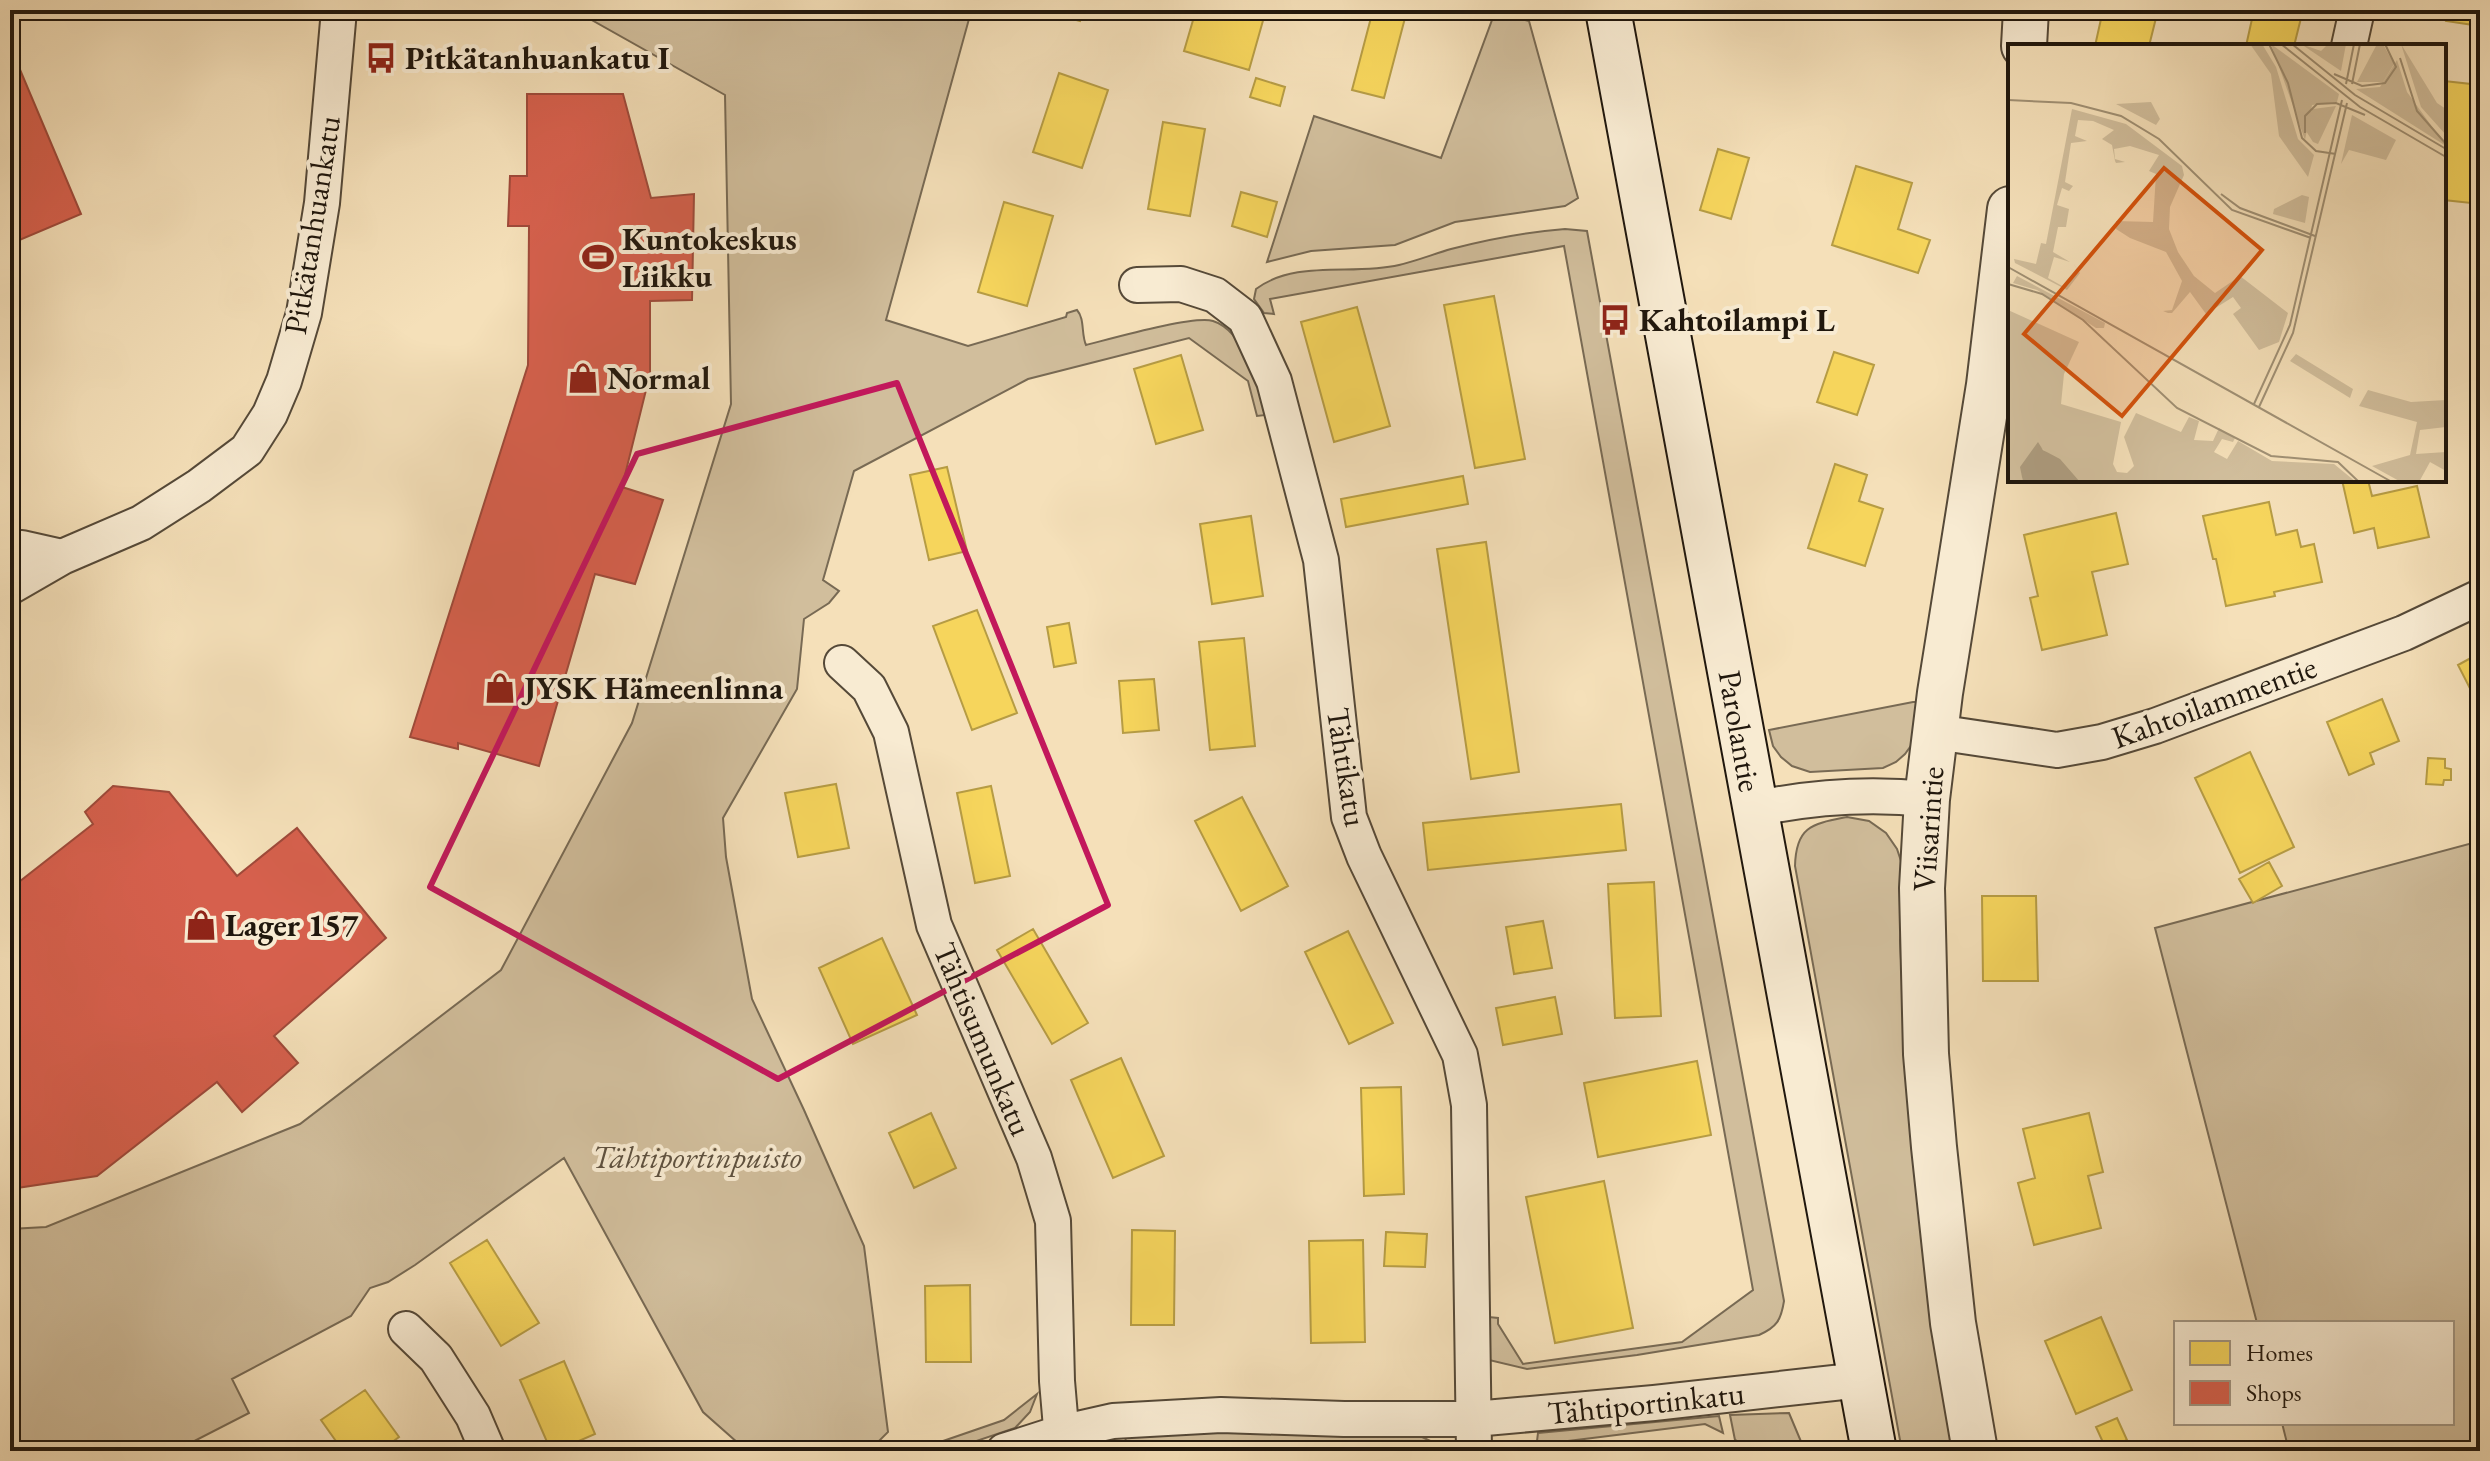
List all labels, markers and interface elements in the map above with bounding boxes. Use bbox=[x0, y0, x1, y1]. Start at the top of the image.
place label: Pitkätanhuankatu I bbox=[405, 37, 670, 79]
bus stop icon: Pitkätanhuankatu I bbox=[364, 41, 398, 75]
inset map bbox=[2008, 44, 2446, 482]
street label: Pitkätanhuankatu bbox=[274, 113, 350, 337]
place label: Kuntokeskus Liikku bbox=[622, 218, 797, 297]
sports icon: Kuntokeskus Liikku bbox=[581, 240, 615, 274]
place label: Kahtoilampi L bbox=[1639, 299, 1835, 341]
bus stop icon: Kahtoilampi L bbox=[1598, 303, 1632, 337]
place label: Normal bbox=[607, 357, 710, 399]
shop icon: Normal bbox=[566, 361, 600, 395]
street label: Kahtoilammentie bbox=[2106, 646, 2322, 758]
place label: JYSK Hämeenlinna bbox=[521, 667, 784, 709]
street label: Parolantie bbox=[1709, 667, 1771, 795]
shop icon: JYSK Hämeenlinna bbox=[483, 671, 517, 705]
street label: Tähtikatu bbox=[1317, 704, 1377, 830]
street label: Viisarintie bbox=[1903, 765, 1953, 893]
place label: Lager 157 bbox=[225, 904, 359, 946]
shop icon: Lager 157 bbox=[184, 908, 218, 942]
street label: Tähtisumunkatu bbox=[923, 936, 1043, 1142]
park label: Tähtiportinpuisto bbox=[592, 1136, 802, 1178]
legend bbox=[2174, 1321, 2454, 1425]
text: Homes bbox=[2246, 1337, 2313, 1368]
street label: Tähtiportinkatu bbox=[1545, 1372, 1747, 1434]
text: Shops bbox=[2246, 1377, 2302, 1408]

